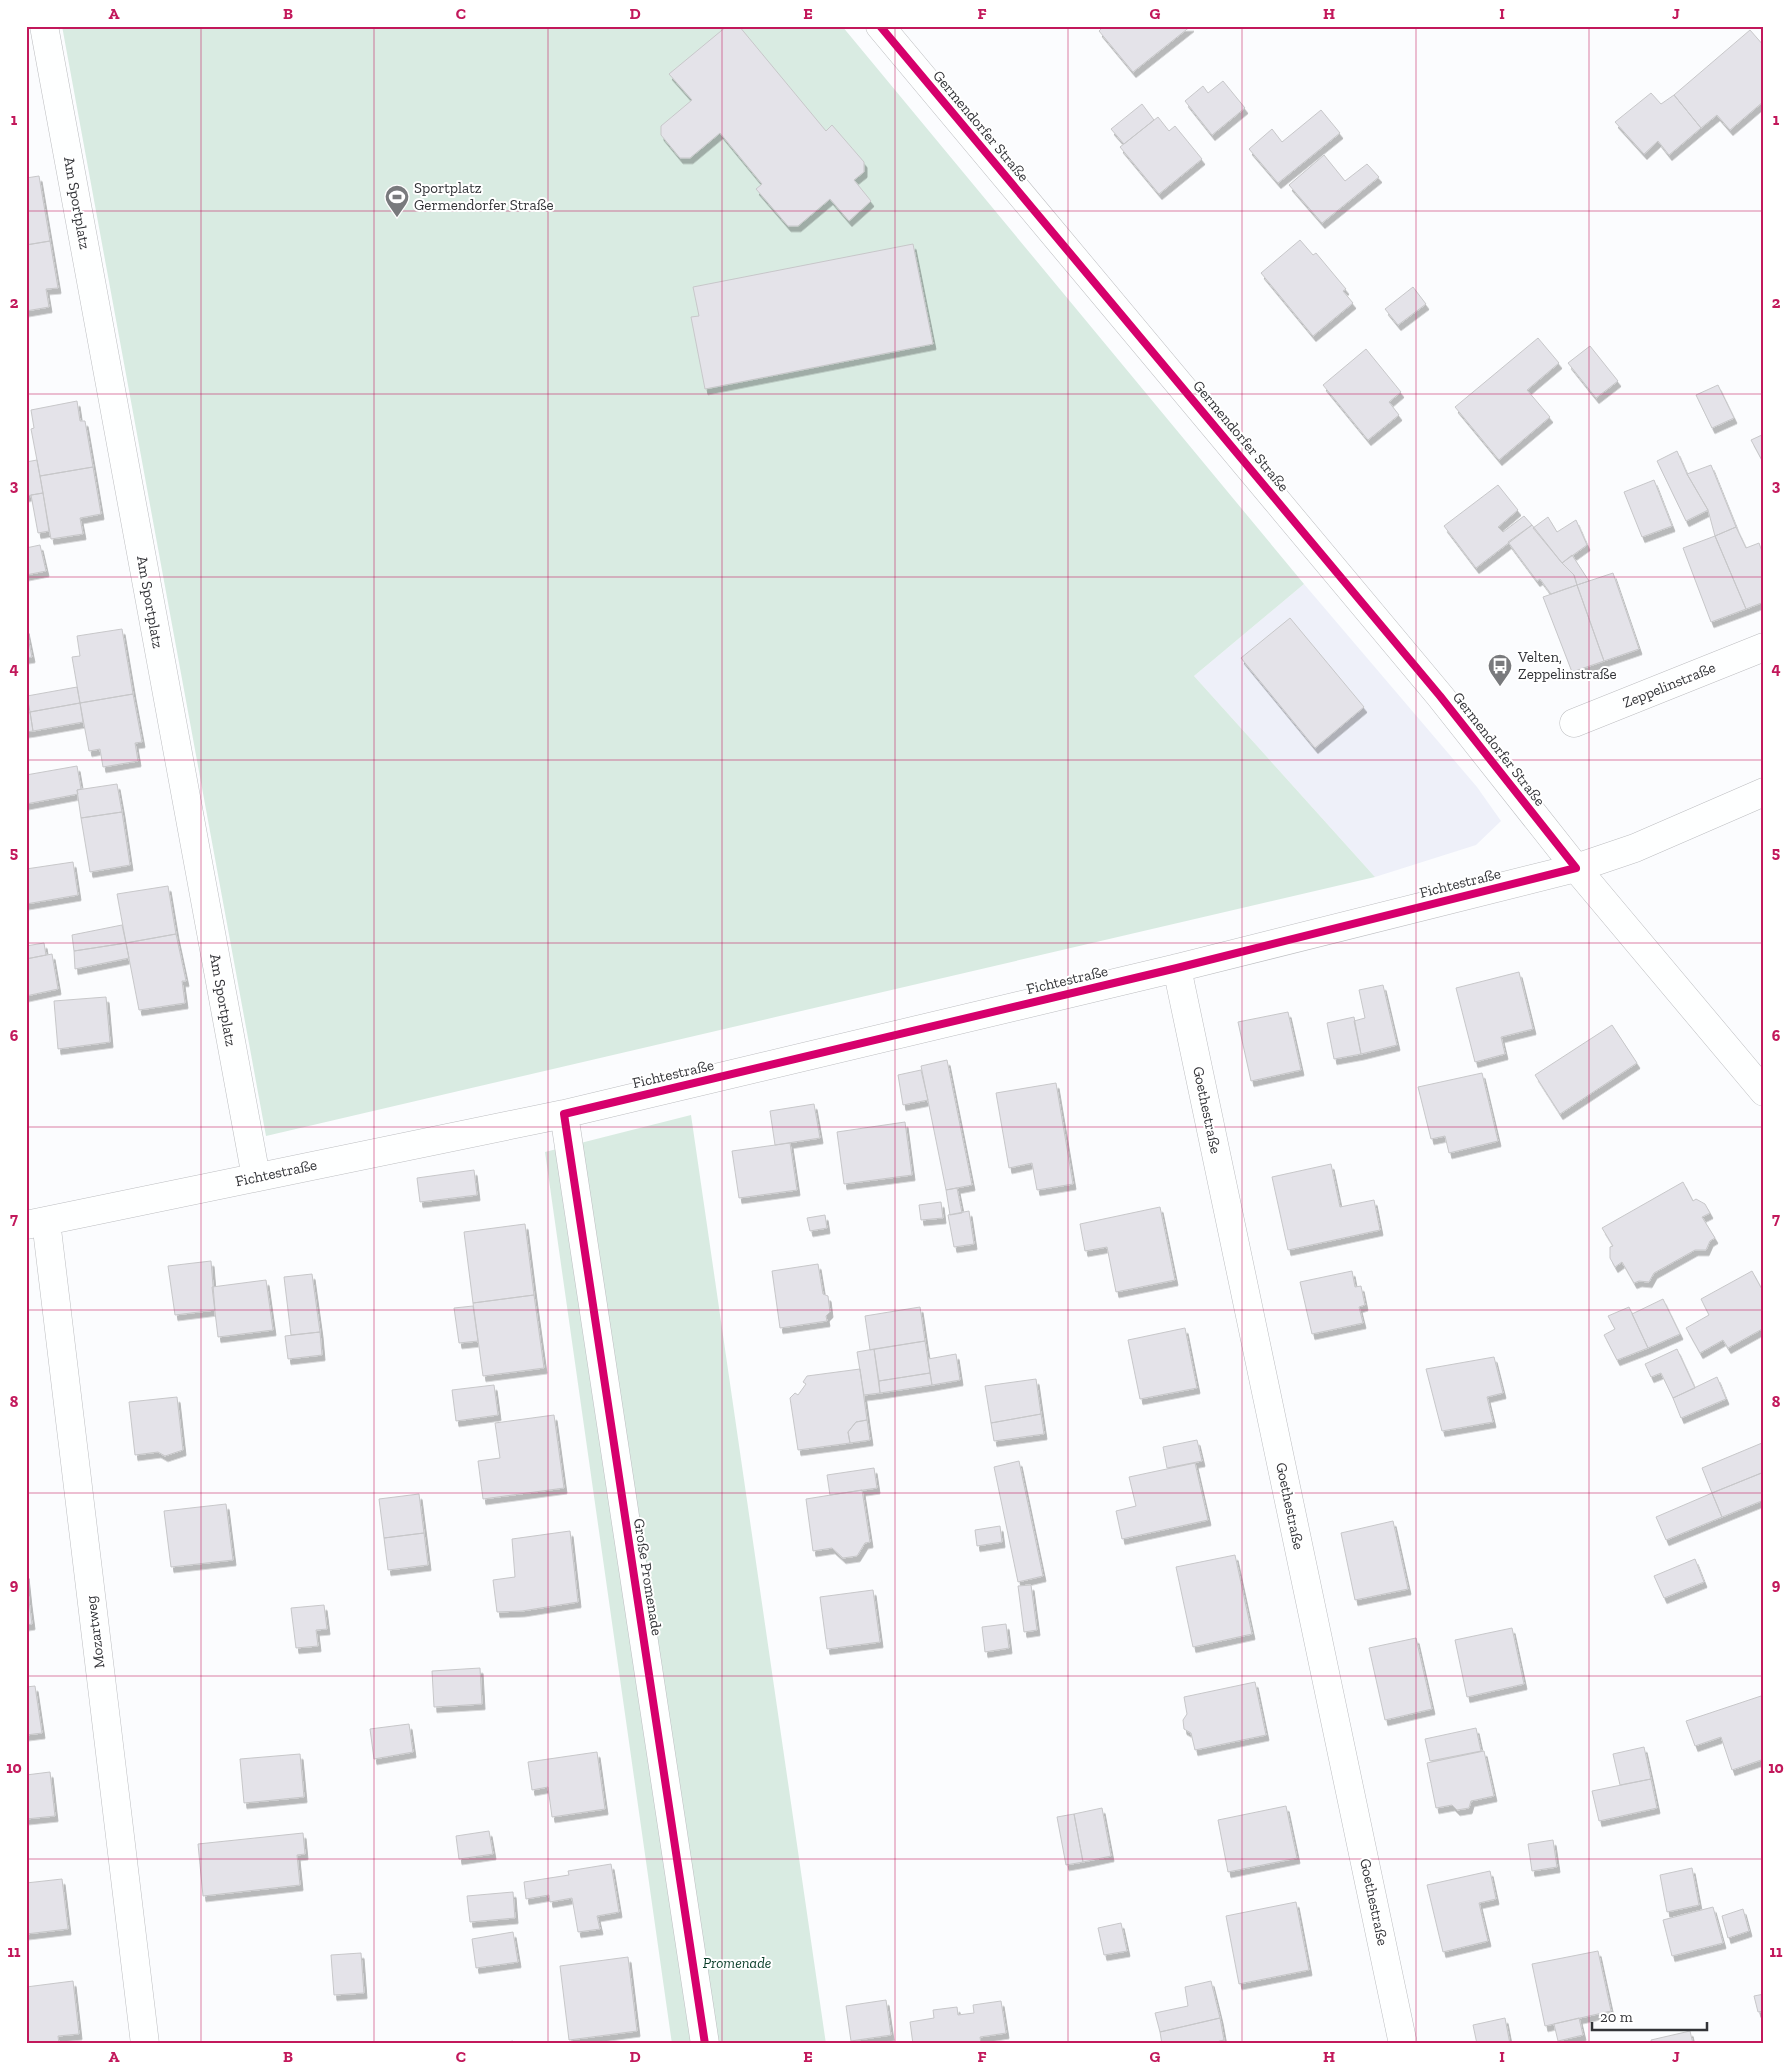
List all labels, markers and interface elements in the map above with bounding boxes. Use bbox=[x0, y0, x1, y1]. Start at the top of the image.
text: A bbox=[109, 4, 120, 23]
text: B bbox=[283, 4, 293, 23]
text: C bbox=[456, 4, 466, 23]
text: D bbox=[629, 4, 641, 23]
text: E bbox=[803, 4, 813, 23]
text: F bbox=[977, 4, 987, 23]
text: G bbox=[1150, 4, 1161, 23]
text: H bbox=[1323, 4, 1335, 23]
text: I bbox=[1499, 4, 1505, 23]
text: J bbox=[1672, 4, 1680, 23]
street label: Germendorfer Straße bbox=[929, 67, 1033, 185]
text: 1 bbox=[11, 110, 18, 129]
text: 1 bbox=[1773, 110, 1780, 129]
street label: Am Sportplatz bbox=[60, 155, 94, 251]
place label: Sportplatz Germendorfer Straße bbox=[414, 179, 554, 214]
sports icon: Sportplatz Germendorfer Straße bbox=[384, 184, 410, 218]
text: 2 bbox=[10, 293, 19, 312]
text: 2 bbox=[1772, 293, 1781, 312]
street label: Germendorfer Straße bbox=[1189, 377, 1293, 495]
text: 3 bbox=[10, 476, 19, 495]
text: 3 bbox=[1772, 476, 1781, 495]
street label: Am Sportplatz bbox=[133, 554, 167, 650]
place label: Velten, Zeppelinstraße bbox=[1517, 648, 1617, 683]
bus stop icon: Velten, Zeppelinstraße bbox=[1487, 653, 1513, 687]
street label: Zeppelinstraße bbox=[1620, 658, 1718, 712]
text: 4 bbox=[9, 659, 19, 678]
text: 4 bbox=[1771, 659, 1781, 678]
street label: Germendorfer Straße bbox=[1449, 688, 1549, 810]
text: 5 bbox=[10, 843, 18, 862]
text: 5 bbox=[1772, 843, 1780, 862]
street label: Fichtestraße bbox=[1418, 864, 1502, 902]
street label: Am Sportplatz bbox=[206, 952, 240, 1048]
street label: Fichtestraße bbox=[1025, 962, 1109, 998]
text: 6 bbox=[10, 1026, 19, 1045]
text: 6 bbox=[1772, 1026, 1781, 1045]
street label: Fichtestraße bbox=[631, 1056, 715, 1092]
street label: Goethestraße bbox=[1189, 1065, 1225, 1155]
street label: Fichtestraße bbox=[234, 1156, 318, 1190]
text: 7 bbox=[10, 1209, 18, 1228]
text: 7 bbox=[1772, 1209, 1780, 1228]
text: 8 bbox=[10, 1392, 19, 1411]
text: 8 bbox=[1772, 1392, 1781, 1411]
street label: Goethestraße bbox=[1272, 1461, 1308, 1551]
street label: Große Promenade bbox=[630, 1517, 666, 1637]
text: 9 bbox=[10, 1575, 19, 1594]
text: 9 bbox=[1772, 1575, 1781, 1594]
street label: Mozartweg bbox=[82, 1595, 108, 1669]
text: 10 bbox=[6, 1758, 22, 1777]
text: 10 bbox=[1768, 1758, 1784, 1777]
street label: Goethestraße bbox=[1356, 1857, 1392, 1947]
text: 11 bbox=[8, 1942, 21, 1961]
text: 11 bbox=[1770, 1942, 1783, 1961]
park label: Promenade bbox=[703, 1954, 771, 1972]
scale bar bbox=[1592, 2000, 1708, 2032]
text: 20 m bbox=[1600, 2008, 1633, 2026]
text: A bbox=[109, 2047, 120, 2066]
text: B bbox=[283, 2047, 293, 2066]
text: C bbox=[456, 2047, 466, 2066]
text: D bbox=[629, 2047, 641, 2066]
text: E bbox=[803, 2047, 813, 2066]
text: F bbox=[977, 2047, 987, 2066]
text: G bbox=[1150, 2047, 1161, 2066]
text: H bbox=[1323, 2047, 1335, 2066]
text: I bbox=[1499, 2047, 1505, 2066]
text: J bbox=[1672, 2047, 1680, 2066]

